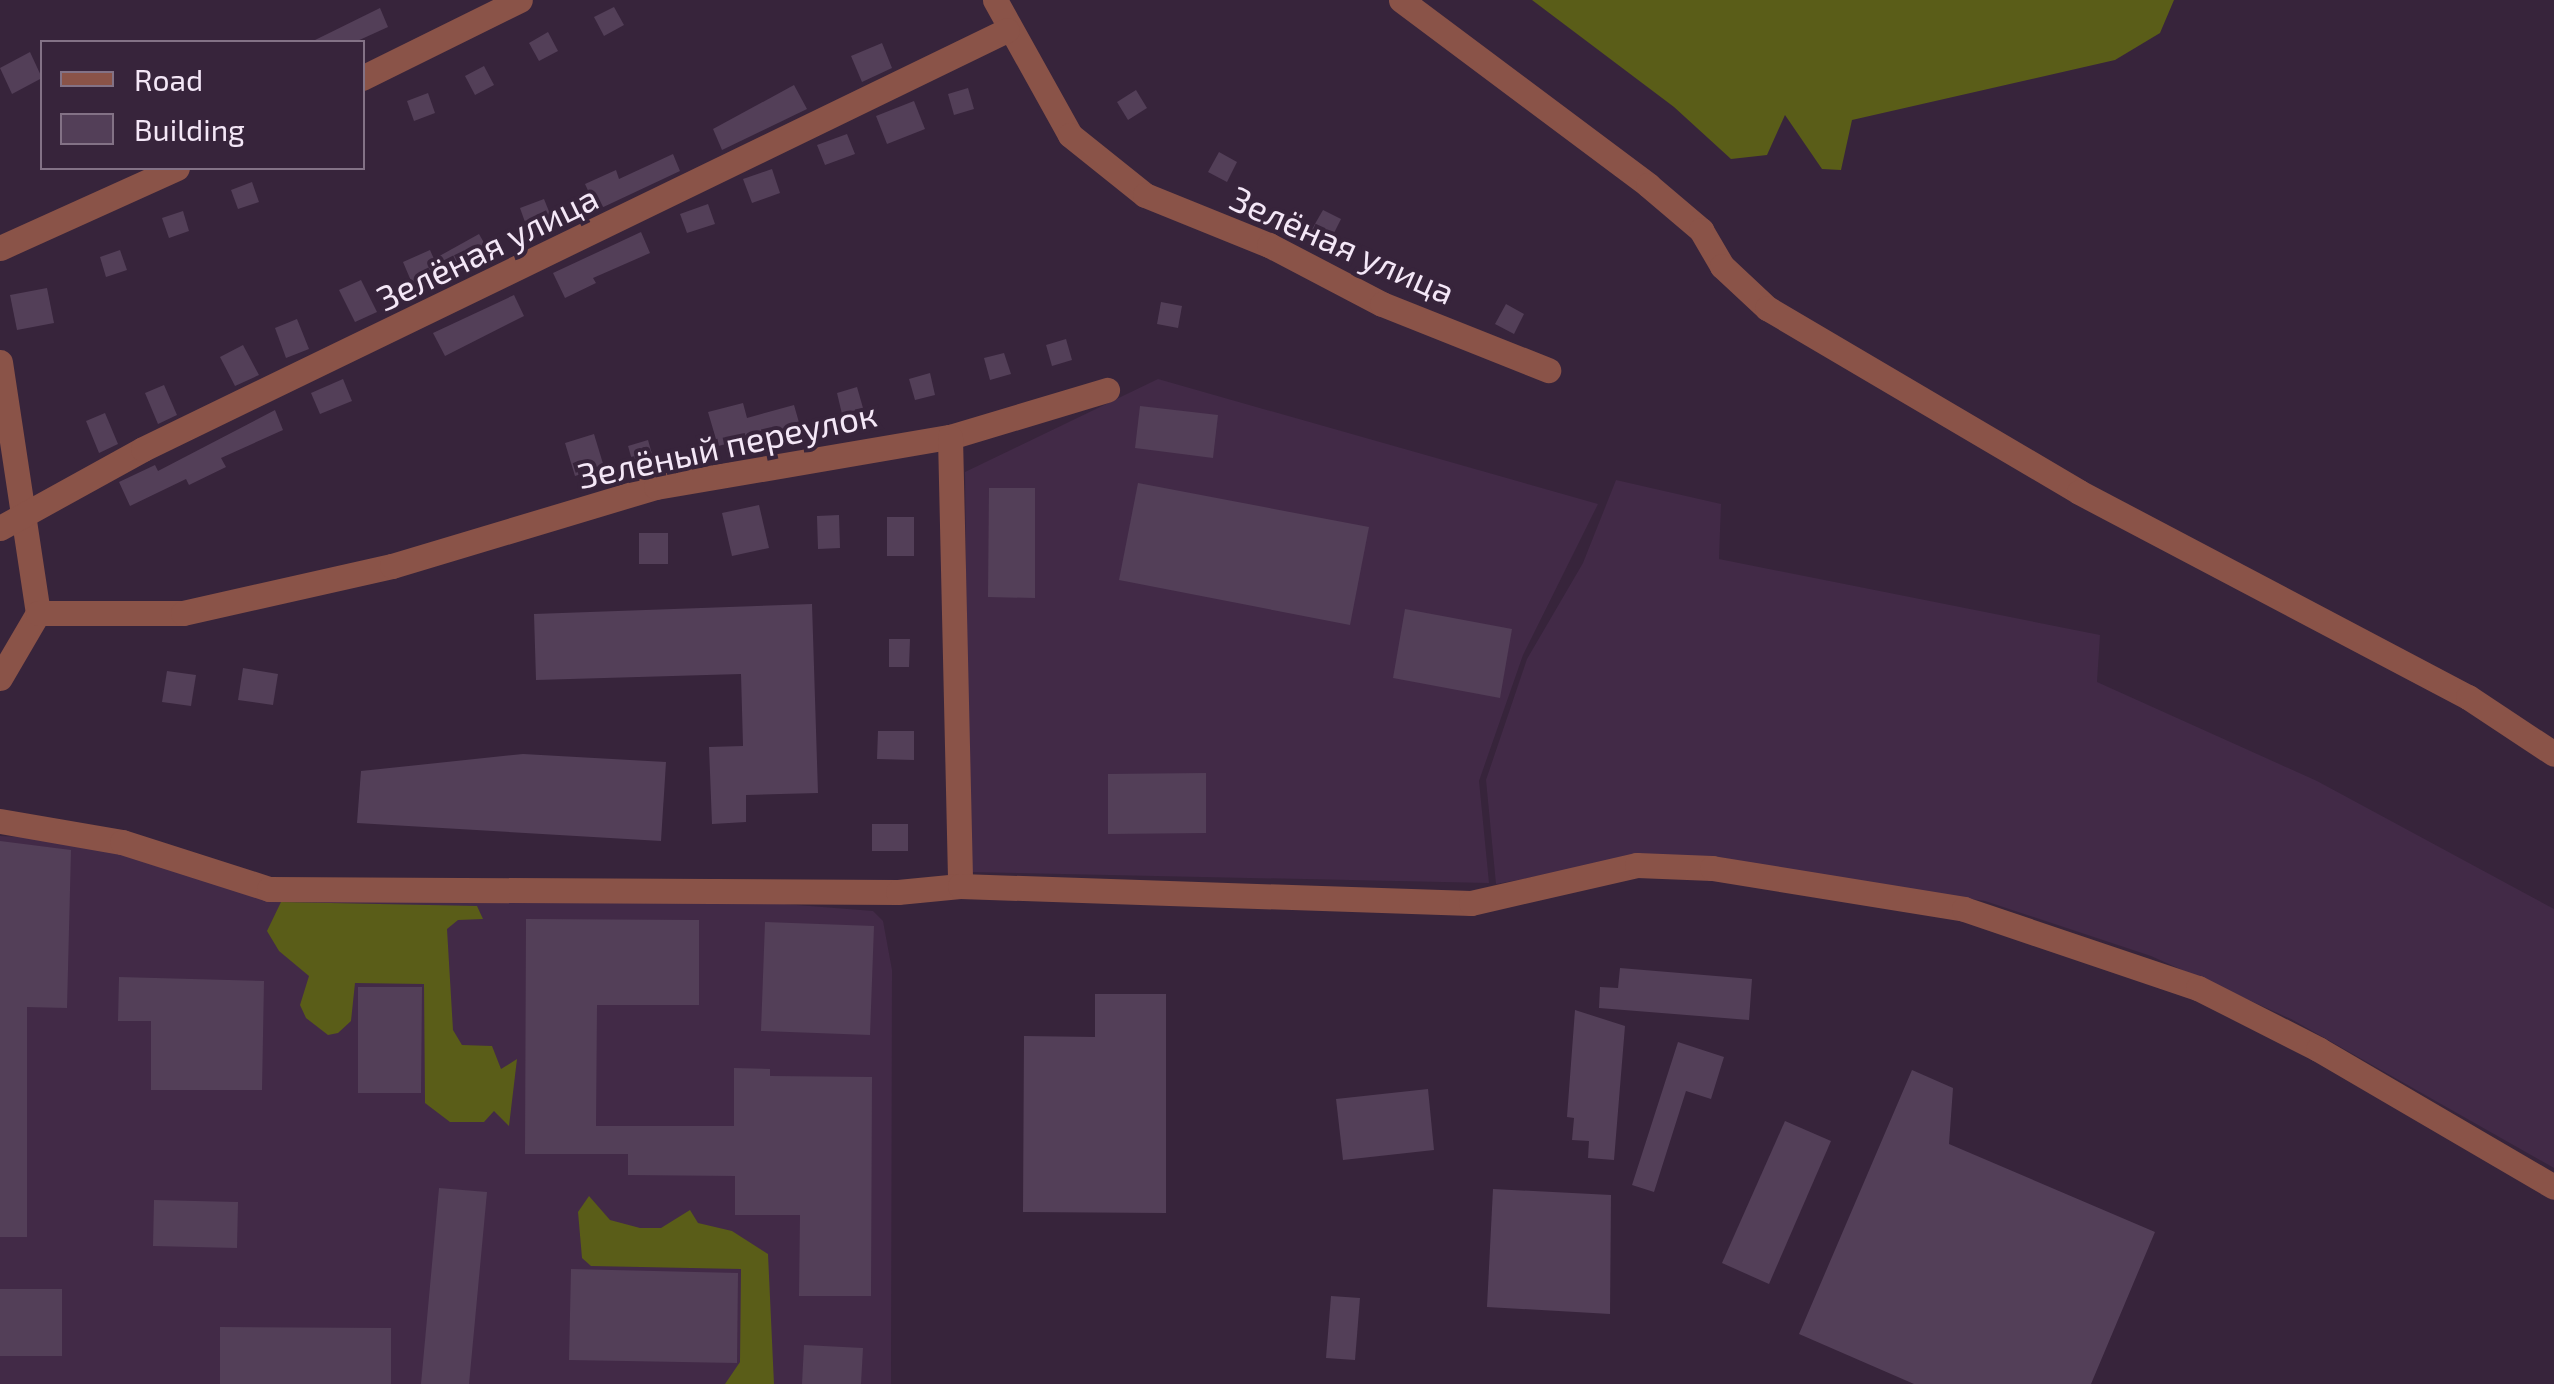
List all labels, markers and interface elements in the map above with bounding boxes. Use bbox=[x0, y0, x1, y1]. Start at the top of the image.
legend bbox=[40, 40, 365, 170]
text: Road bbox=[134, 61, 203, 97]
text: Building bbox=[134, 111, 245, 147]
street label: Зелёная улица bbox=[370, 175, 604, 319]
street label: Зелёная улица bbox=[1224, 176, 1462, 312]
street label: Зелёный переулок bbox=[574, 392, 880, 496]

